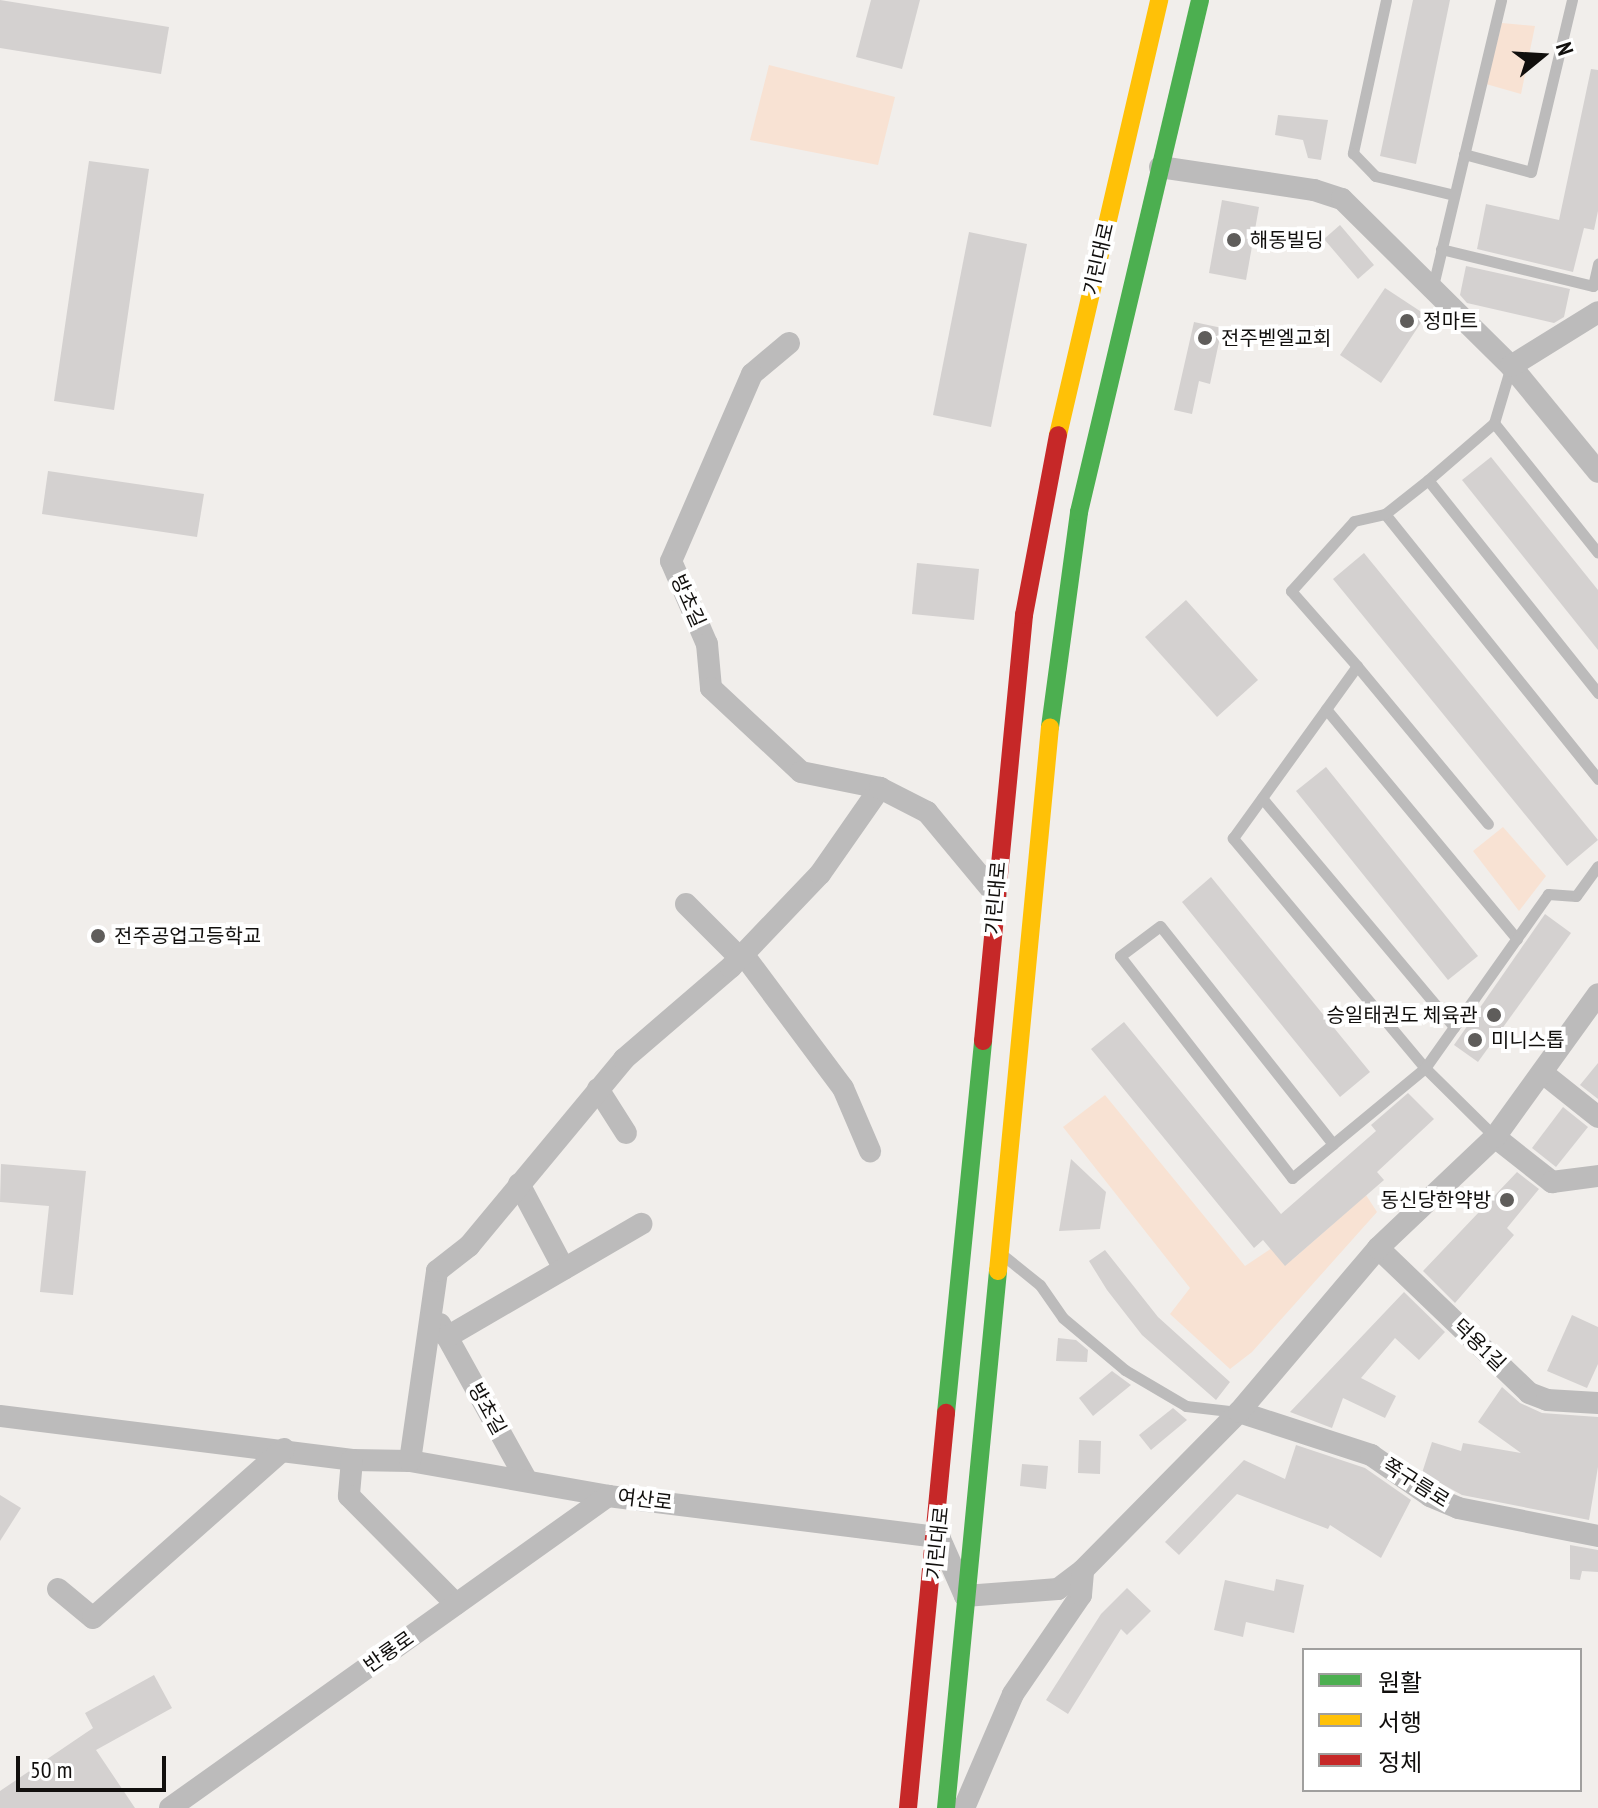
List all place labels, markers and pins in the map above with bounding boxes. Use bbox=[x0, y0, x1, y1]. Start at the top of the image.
place label: 해동빌딩 bbox=[1250, 228, 1324, 252]
marker: 해동빌딩 bbox=[1225, 231, 1243, 249]
place label: 정마트 bbox=[1423, 309, 1478, 333]
marker: 정마트 bbox=[1398, 312, 1416, 330]
place label: 전주벧엘교회 bbox=[1221, 326, 1331, 350]
marker: 전주벧엘교회 bbox=[1196, 329, 1214, 347]
place label: 전주공업고등학교 bbox=[114, 924, 261, 948]
marker: 전주공업고등학교 bbox=[89, 927, 107, 945]
place label: 승일태권도 체육관 bbox=[1327, 1003, 1478, 1027]
marker: 승일태권도 체육관 bbox=[1485, 1006, 1503, 1024]
place label: 미니스톱 bbox=[1491, 1028, 1565, 1052]
marker: 미니스톱 bbox=[1466, 1031, 1484, 1049]
place label: 동신당한약방 bbox=[1381, 1188, 1491, 1212]
marker: 동신당한약방 bbox=[1498, 1191, 1516, 1209]

